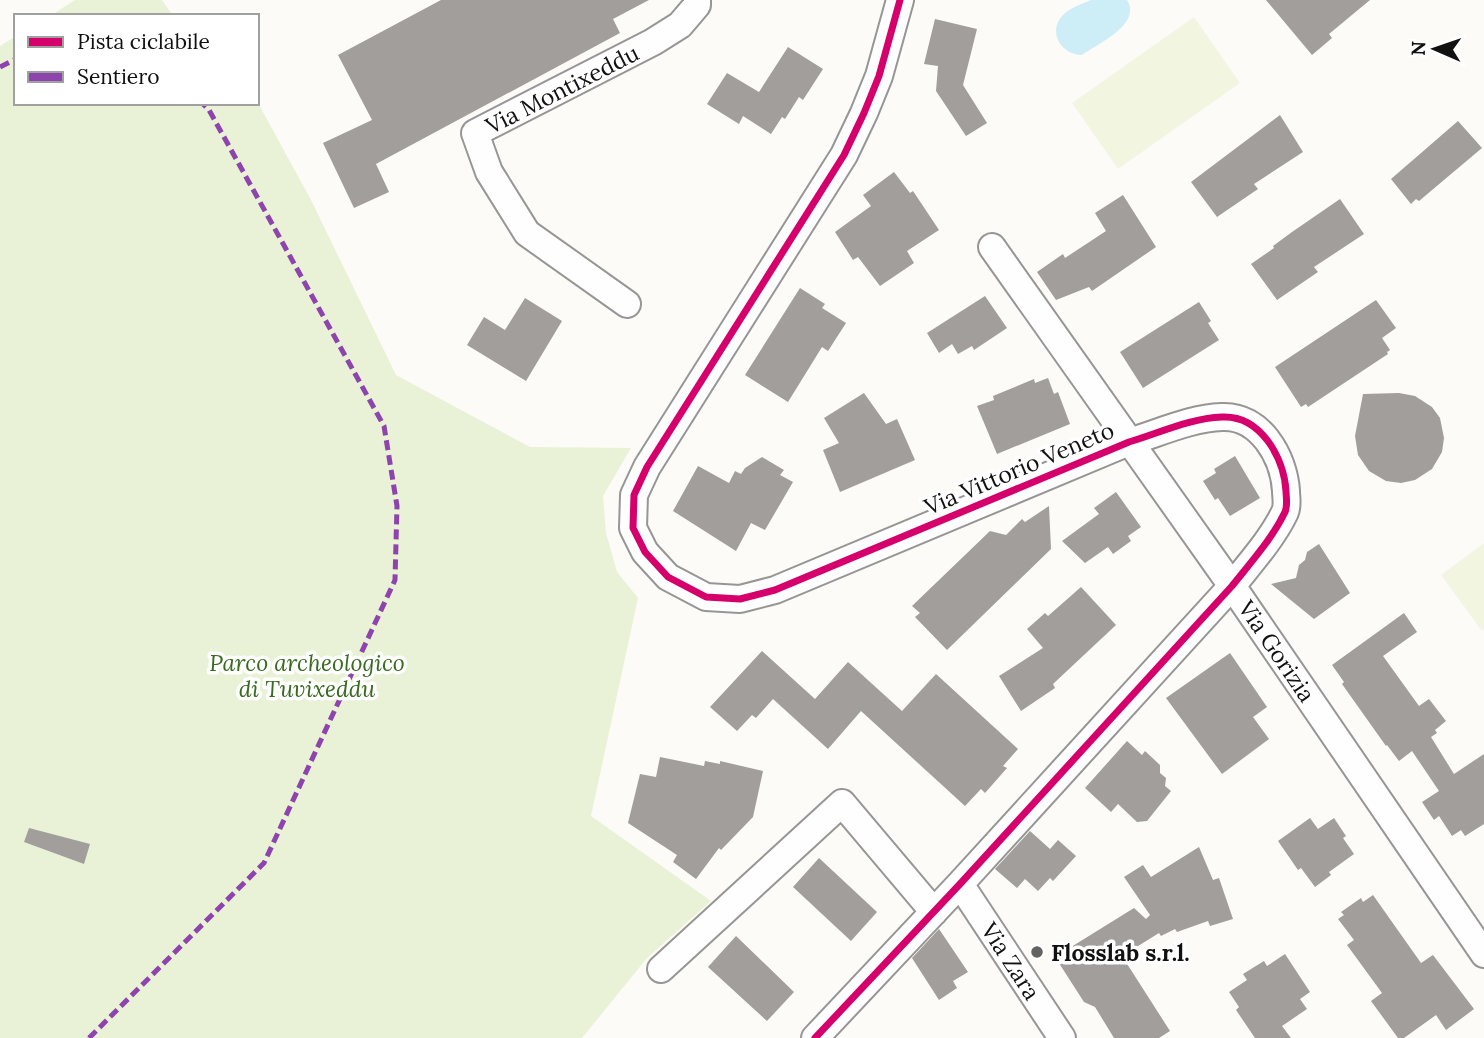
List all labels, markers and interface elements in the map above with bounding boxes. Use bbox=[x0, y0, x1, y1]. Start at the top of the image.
legend bbox=[14, 14, 259, 105]
north arrow bbox=[1400, 14, 1470, 84]
text: Pista ciclabile bbox=[77, 28, 210, 55]
street label: Via Montixeddu bbox=[480, 38, 644, 141]
text: N bbox=[1406, 40, 1430, 56]
text: Sentiero bbox=[77, 63, 160, 90]
street label: Via Vittorio Veneto bbox=[919, 415, 1118, 521]
street label: Via Gorizia bbox=[1232, 594, 1322, 708]
park label: Parco archeologico di Tuvixeddu bbox=[209, 648, 405, 703]
street label: Via Zara bbox=[975, 916, 1047, 1005]
place label: Flosslab s.r.l. bbox=[1051, 938, 1190, 967]
marker: Flosslab s.r.l. bbox=[1029, 944, 1045, 960]

